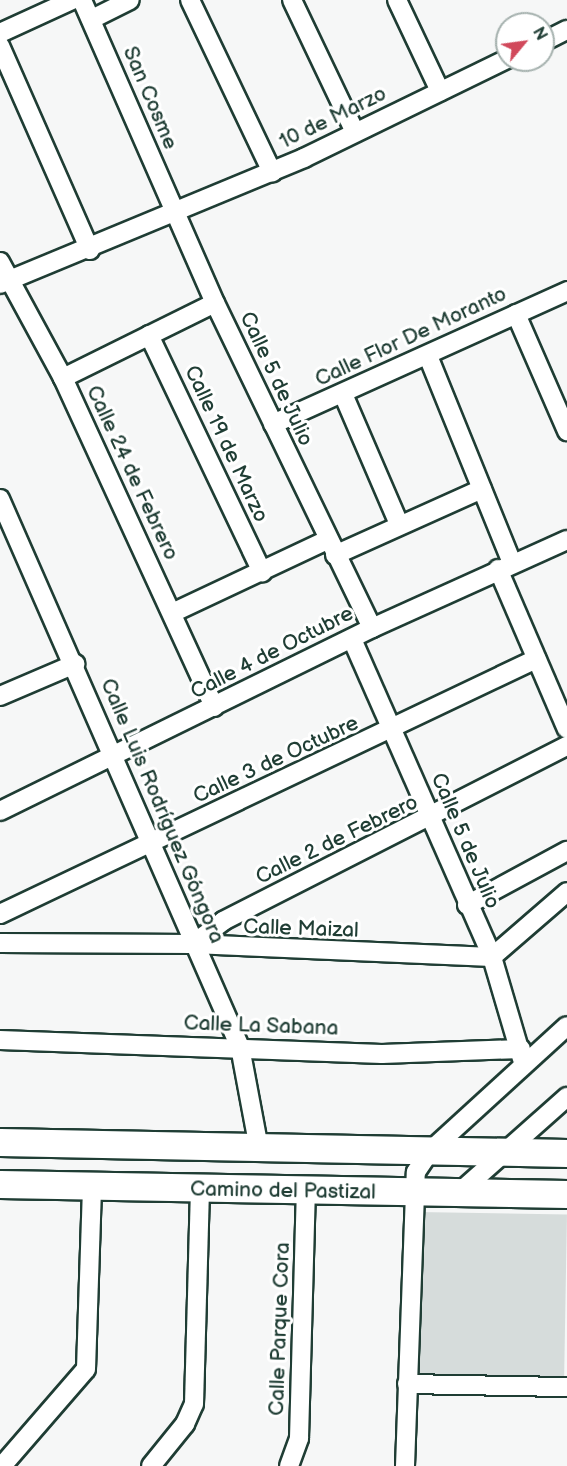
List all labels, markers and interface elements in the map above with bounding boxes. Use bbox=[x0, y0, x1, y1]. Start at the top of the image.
north arrow bbox=[495, 12, 555, 72]
text: N bbox=[528, 24, 551, 44]
street label: San Cosme bbox=[117, 43, 183, 153]
street label: 10 de Marzo bbox=[275, 81, 391, 155]
street label: Calle Flor De Moranto bbox=[311, 282, 511, 392]
street label: Calle 5 de Julio bbox=[234, 307, 318, 451]
street label: Calle 19 de Marzo bbox=[179, 362, 273, 526]
street label: Calle 24 de Febrero bbox=[80, 382, 184, 564]
street label: Calle 4 de Octubre bbox=[186, 601, 358, 705]
street label: Calle Luis Rodríguez Góngora bbox=[95, 675, 229, 947]
street label: Calle 3 de Octubre bbox=[189, 711, 363, 809]
street label: Calle 5 de Julio bbox=[425, 769, 505, 913]
street label: Calle 2 de Febrero bbox=[252, 790, 422, 890]
street label: Calle Maizal bbox=[243, 914, 359, 944]
street label: Calle La Sabana bbox=[183, 1011, 339, 1041]
street label: Camino del Pastizal bbox=[190, 1177, 376, 1205]
street label: Calle Parque Cora bbox=[264, 1242, 296, 1416]

